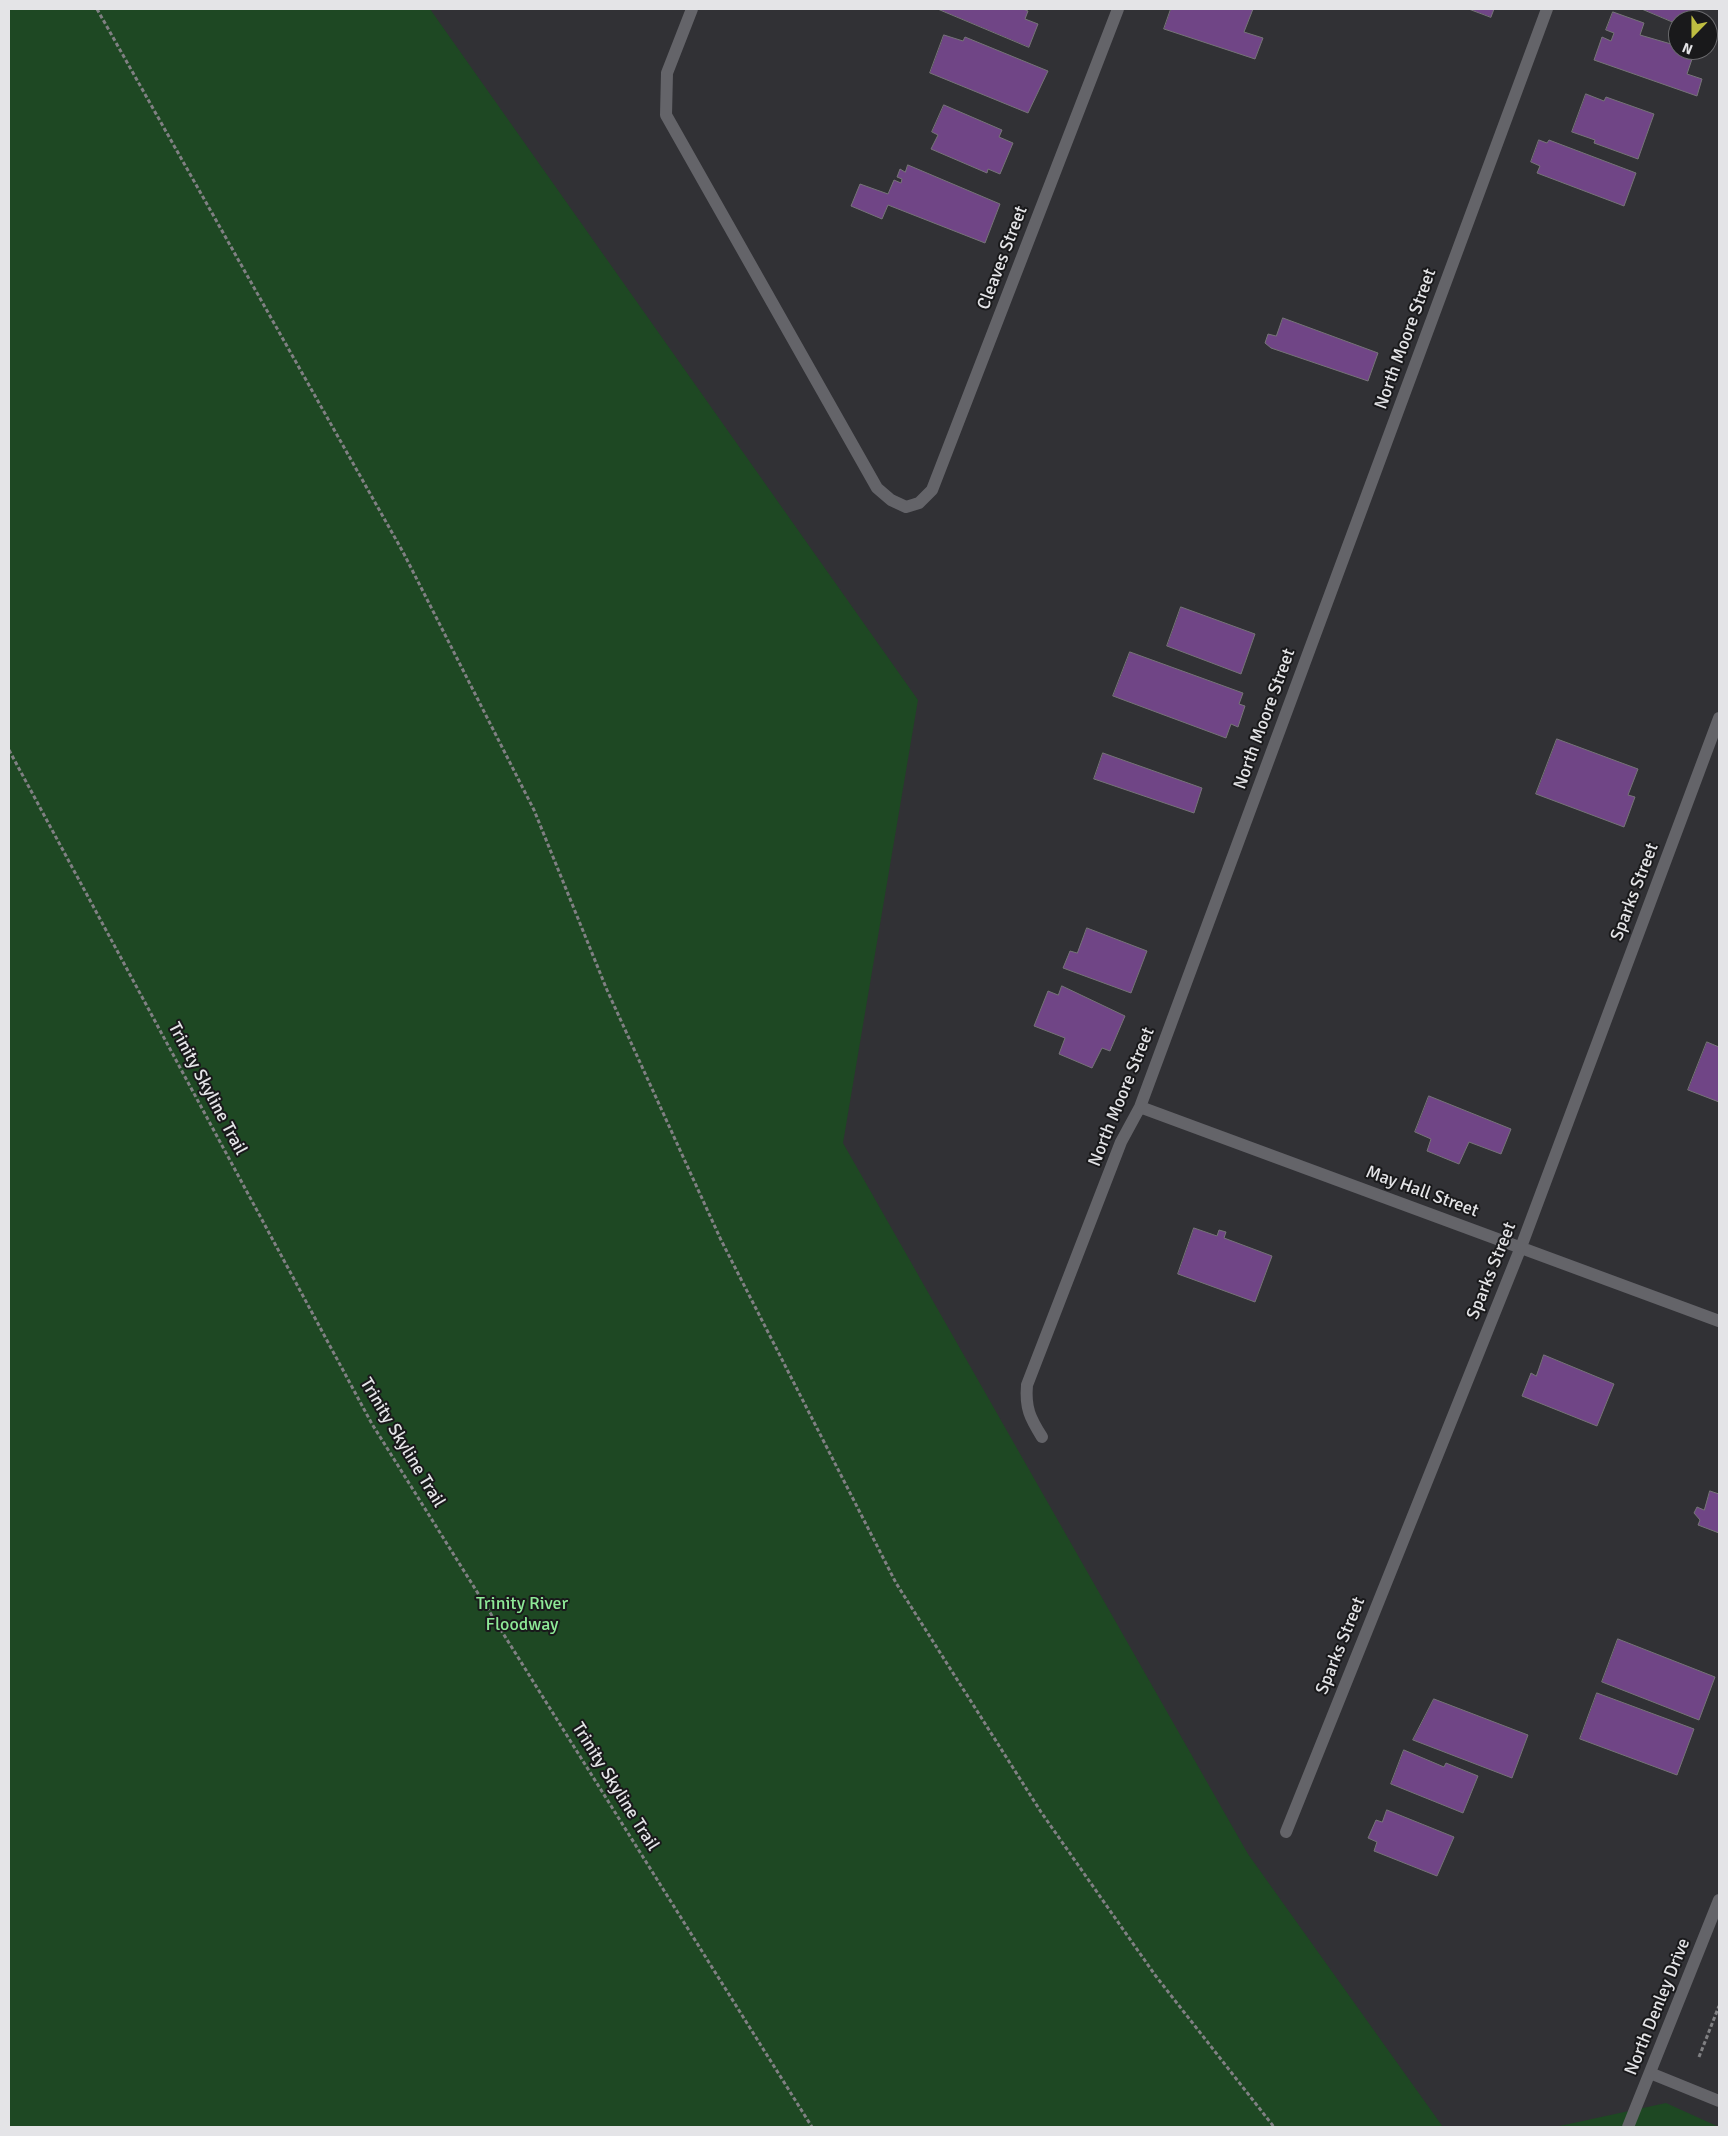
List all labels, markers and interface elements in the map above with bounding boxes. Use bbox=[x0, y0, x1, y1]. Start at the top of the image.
north arrow bbox=[1668, 10, 1718, 60]
text: N bbox=[1680, 39, 1695, 58]
street label: Cleaves Street bbox=[973, 203, 1033, 313]
street label: North Moore Street bbox=[1371, 266, 1441, 412]
street label: North Moore Street bbox=[1230, 646, 1300, 792]
street label: Sparks Street bbox=[1606, 840, 1664, 944]
street label: Trinity Skyline Trail bbox=[163, 1019, 251, 1159]
street label: North Moore Street bbox=[1084, 1024, 1160, 1170]
street label: May Hall Street bbox=[1363, 1162, 1481, 1222]
street label: Sparks Street bbox=[1463, 1219, 1521, 1323]
street label: Trinity Skyline Trail bbox=[355, 1374, 449, 1512]
park label: Trinity River Floodway bbox=[476, 1593, 568, 1636]
street label: Sparks Street bbox=[1312, 1594, 1370, 1698]
street label: Trinity Skyline Trail bbox=[567, 1719, 663, 1855]
street label: North Denley Drive bbox=[1621, 1935, 1695, 2079]

